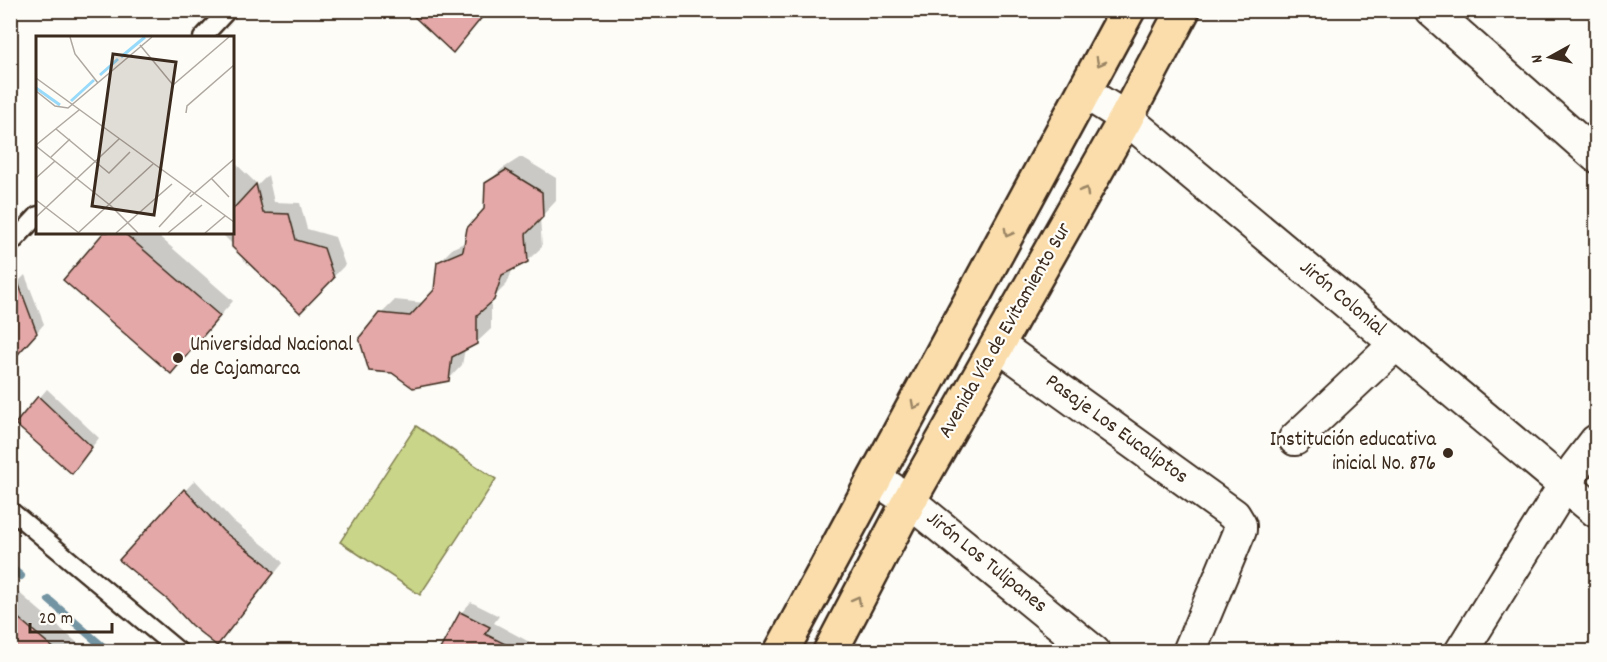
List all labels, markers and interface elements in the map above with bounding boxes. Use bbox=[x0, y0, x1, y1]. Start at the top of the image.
north arrow bbox=[1520, 27, 1580, 87]
inset map bbox=[36, 36, 234, 234]
text: N bbox=[1526, 53, 1550, 64]
one-way arrow bbox=[1096, 56, 1107, 66]
one-way arrow bbox=[1078, 187, 1089, 197]
street label: Avenida Vía de Evitamiento Sur bbox=[932, 217, 1080, 445]
one-way arrow bbox=[1004, 227, 1015, 238]
street label: Jirón Colonial bbox=[1292, 254, 1392, 344]
place label: Universidad Nacional de Cajamarca bbox=[190, 331, 353, 385]
marker: Universidad Nacional de Cajamarca bbox=[171, 351, 185, 365]
street label: Pasaje Los Eucaliptos bbox=[1038, 368, 1194, 492]
one-way arrow bbox=[911, 399, 922, 409]
place label: Institución educativa inicial No. 876 bbox=[1270, 426, 1437, 480]
marker: Institución educativa inicial No. 876 bbox=[1441, 446, 1455, 460]
street label: Jirón Los Tulipanes bbox=[919, 505, 1053, 621]
scale bar bbox=[30, 596, 112, 634]
one-way arrow bbox=[850, 596, 861, 606]
text: 20 m bbox=[39, 607, 73, 632]

